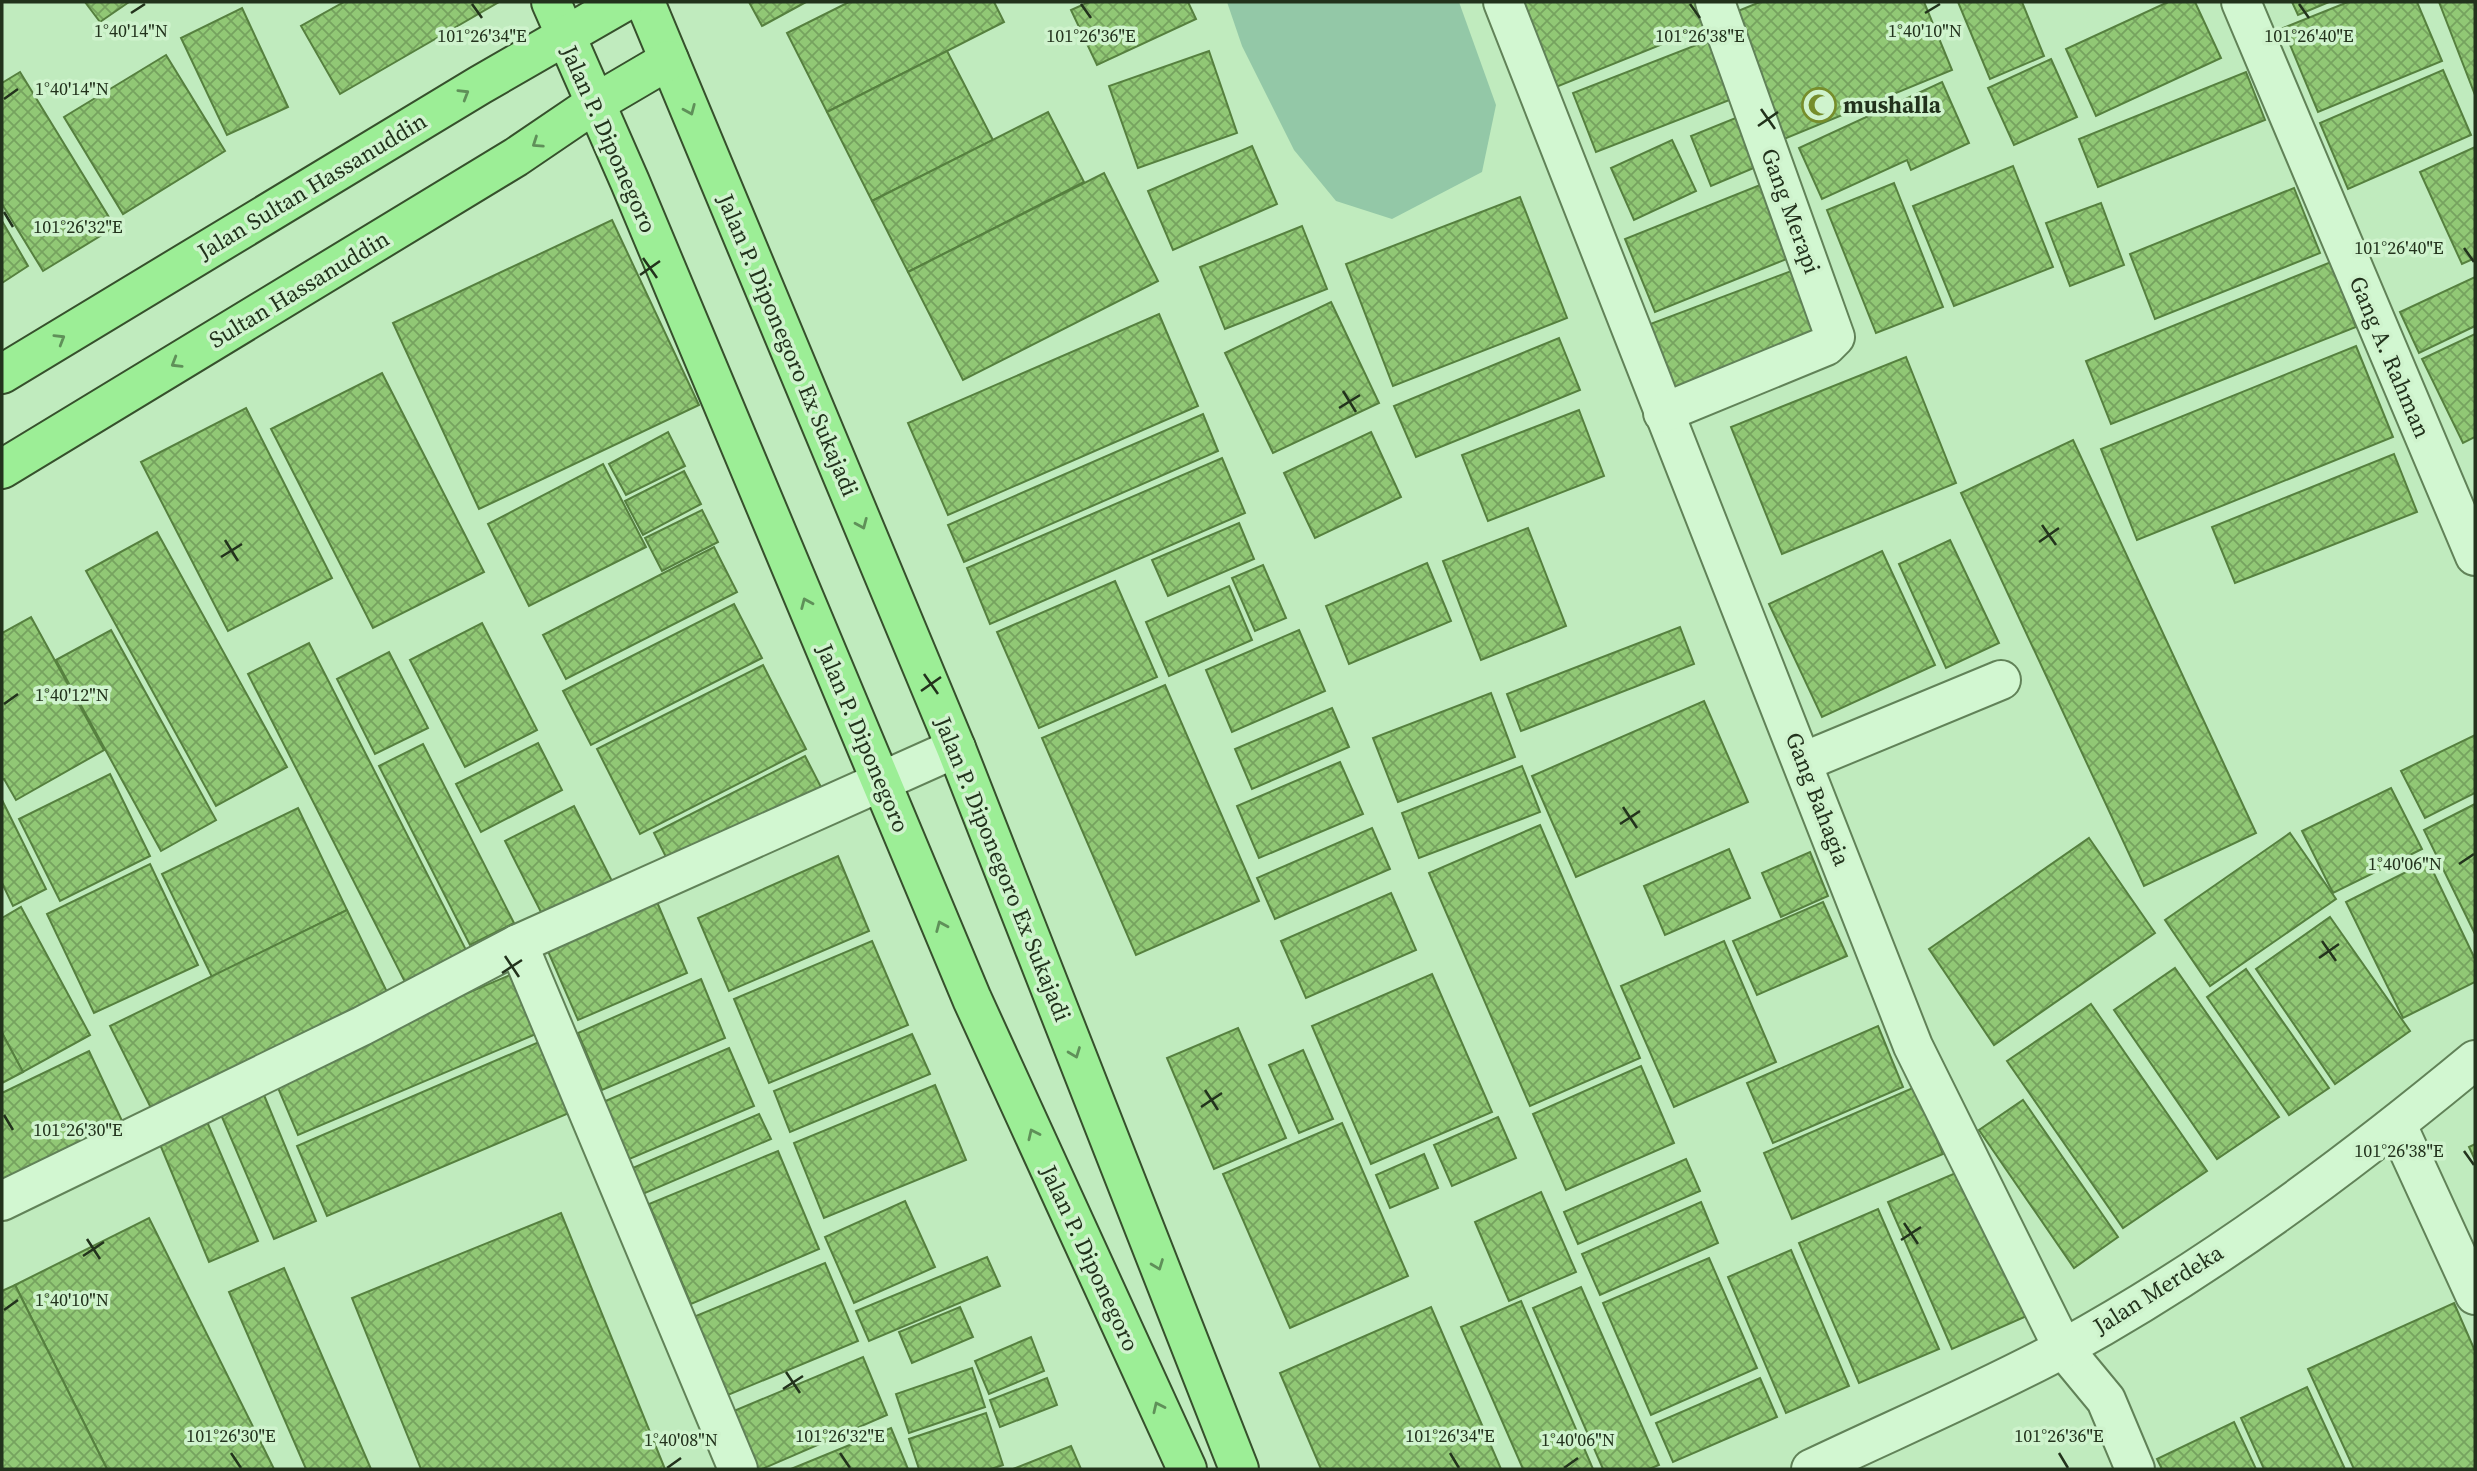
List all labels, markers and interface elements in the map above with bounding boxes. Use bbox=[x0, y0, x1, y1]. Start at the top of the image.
text: 1°40'14"N bbox=[94, 18, 168, 43]
text: 1°40'10"N bbox=[1888, 18, 1962, 43]
text: 101°26'34"E bbox=[437, 23, 527, 48]
text: 101°26'36"E bbox=[1046, 23, 1136, 48]
text: 101°26'38"E bbox=[1655, 23, 1745, 48]
text: 101°26'40"E bbox=[2264, 23, 2354, 48]
street label: Jalan P. Diponegoro bbox=[553, 39, 665, 238]
text: 1°40'14"N bbox=[35, 76, 109, 101]
mosque icon: mushalla bbox=[1800, 86, 1838, 124]
one-way arrow bbox=[457, 89, 470, 102]
place label: mushalla bbox=[1843, 89, 1942, 121]
one-way arrow bbox=[682, 103, 696, 115]
street label: Jalan Sultan Hassanuddin bbox=[191, 105, 433, 268]
one-way arrow bbox=[532, 134, 545, 147]
street label: Gang Merapi bbox=[1753, 144, 1829, 278]
street label: Jalan P. Diponegoro Ex Sukajadi bbox=[709, 188, 866, 501]
text: 101°26'32"E bbox=[33, 214, 123, 239]
street label: Sultan Hassanuddin bbox=[203, 222, 395, 356]
text: 101°26'40"E bbox=[2354, 235, 2444, 260]
street label: Gang A. Rahman bbox=[2342, 271, 2439, 443]
one-way arrow bbox=[53, 334, 66, 347]
one-way arrow bbox=[170, 355, 183, 368]
one-way arrow bbox=[854, 517, 868, 529]
one-way arrow bbox=[800, 597, 814, 610]
street label: Jalan P. Diponegoro bbox=[808, 638, 917, 837]
text: 1°40'12"N bbox=[35, 682, 109, 707]
street label: Jalan P. Diponegoro Ex Sukajadi bbox=[927, 711, 1079, 1026]
street label: Gang Bahagia bbox=[1778, 728, 1858, 871]
text: 1°40'06"N bbox=[2368, 851, 2442, 876]
one-way arrow bbox=[935, 920, 949, 933]
one-way arrow bbox=[1067, 1046, 1081, 1058]
text: 101°26'30"E bbox=[33, 1117, 123, 1142]
one-way arrow bbox=[1027, 1128, 1041, 1141]
text: 101°26'38"E bbox=[2354, 1138, 2444, 1163]
street label: Jalan P. Diponegoro bbox=[1032, 1159, 1147, 1356]
street label: Jalan Merdeka bbox=[2086, 1236, 2229, 1342]
one-way arrow bbox=[1150, 1258, 1164, 1270]
text: 1°40'10"N bbox=[35, 1287, 109, 1312]
one-way arrow bbox=[1153, 1402, 1167, 1414]
text: 101°26'30"E bbox=[186, 1423, 276, 1448]
text: 101°26'32"E bbox=[795, 1423, 885, 1448]
text: 101°26'34"E bbox=[1405, 1423, 1495, 1448]
text: 101°26'36"E bbox=[2014, 1423, 2104, 1448]
text: 1°40'08"N bbox=[644, 1427, 718, 1452]
text: 1°40'06"N bbox=[1541, 1427, 1615, 1452]

